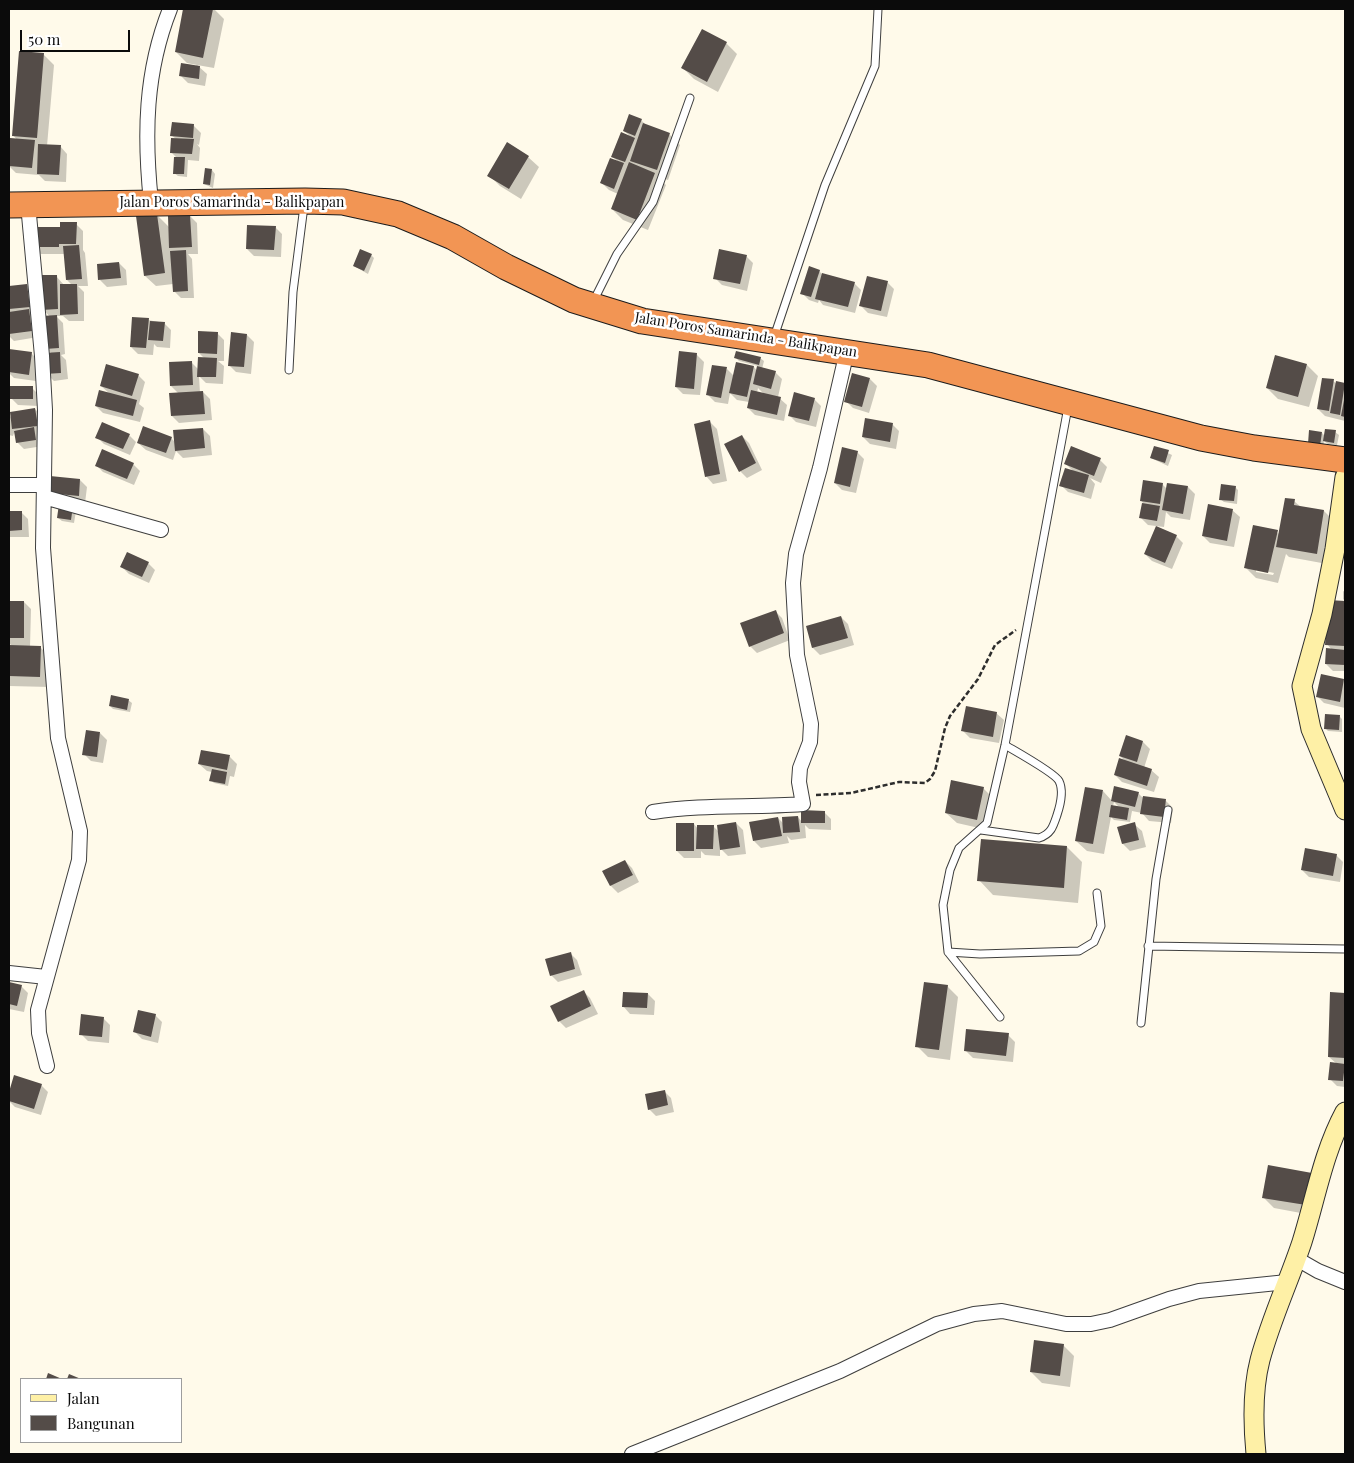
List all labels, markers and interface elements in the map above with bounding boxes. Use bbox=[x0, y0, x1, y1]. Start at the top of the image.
scale bar bbox=[22, 20, 132, 52]
text: 50 m bbox=[28, 29, 60, 49]
street label: Jalan Poros Samarinda - Balikpapan bbox=[120, 195, 344, 211]
street label: Jalan Poros Samarinda - Balikpapan bbox=[634, 309, 858, 361]
legend bbox=[20, 1378, 182, 1443]
text: Jalan bbox=[67, 1388, 100, 1408]
text: Bangunan bbox=[67, 1413, 135, 1433]

